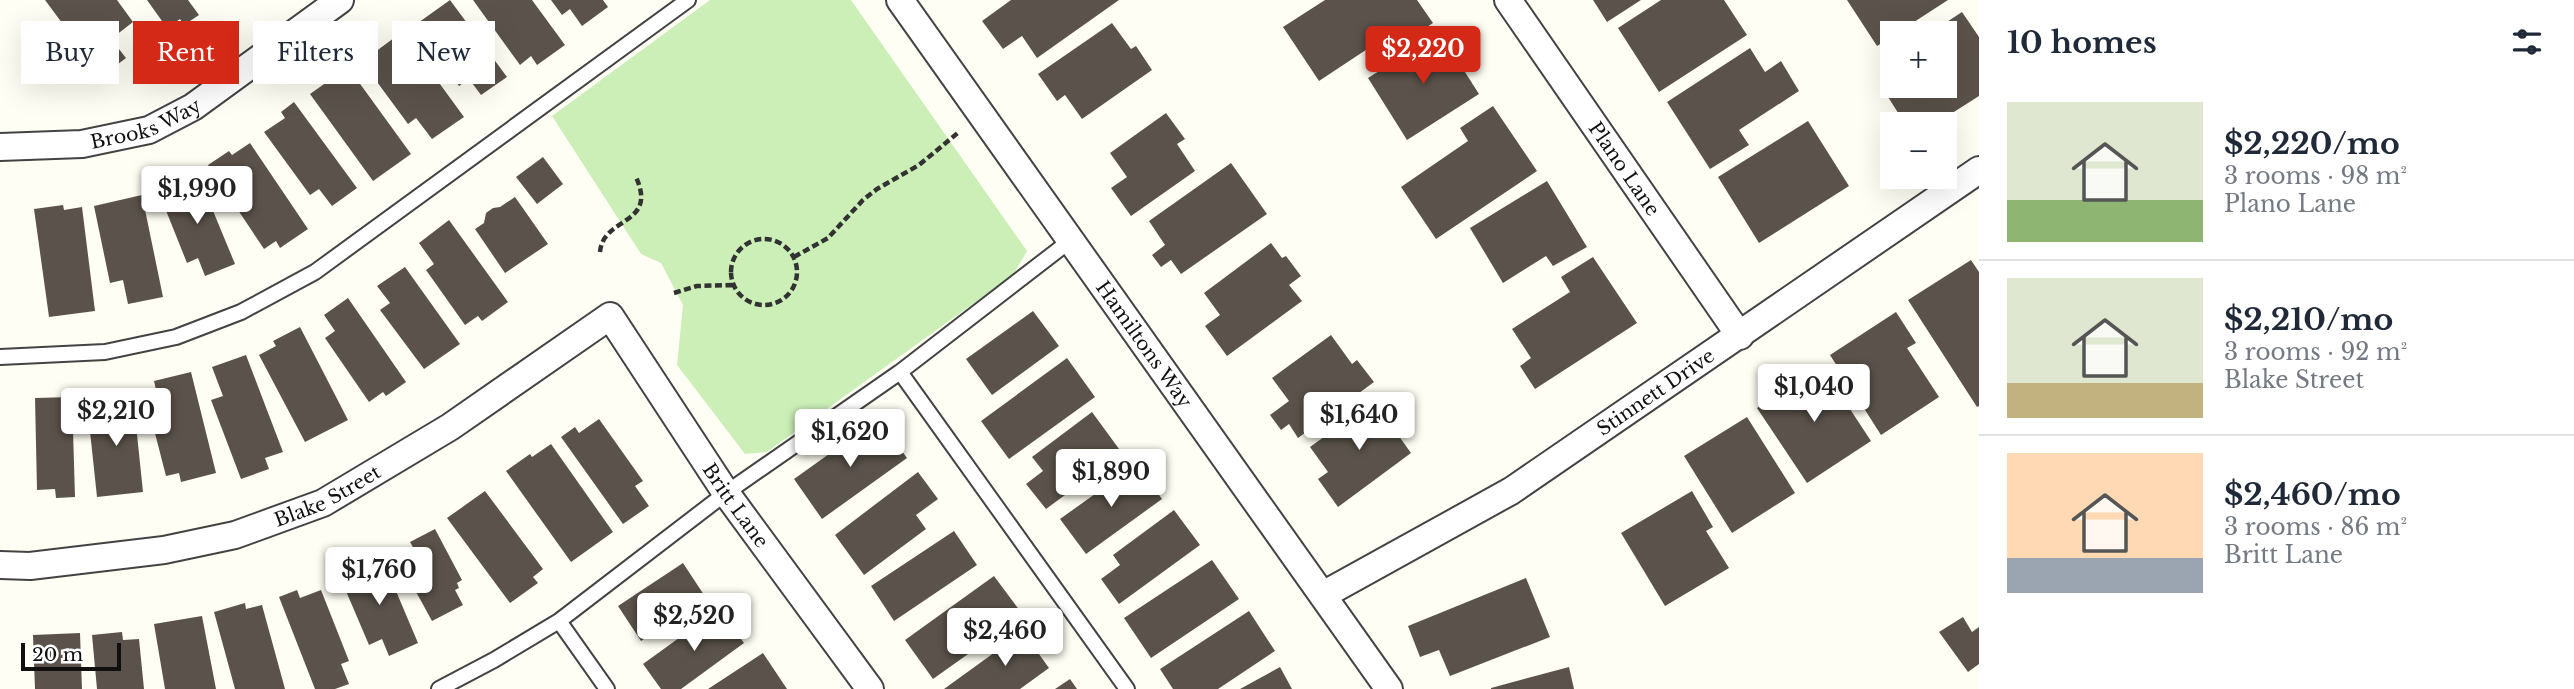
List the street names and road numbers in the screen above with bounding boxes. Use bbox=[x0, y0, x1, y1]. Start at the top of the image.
street label: Brooks Way bbox=[88, 94, 205, 153]
street label: Plano Lane bbox=[1584, 117, 1665, 220]
street label: Hamiltons Way bbox=[1091, 276, 1197, 412]
street label: Stinnett Drive bbox=[1592, 344, 1718, 440]
street label: Blake Street bbox=[271, 459, 385, 531]
street label: Britt Lane bbox=[698, 459, 774, 552]

